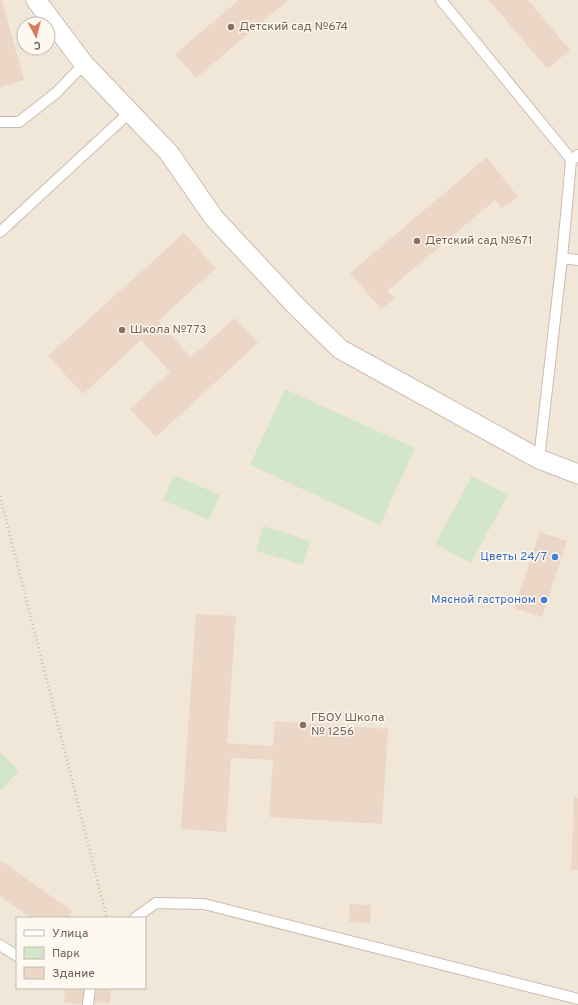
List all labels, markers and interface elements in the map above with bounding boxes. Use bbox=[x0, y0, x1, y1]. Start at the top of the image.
north arrow bbox=[16, 16, 56, 56]
place label: Детский сад №674 bbox=[239, 19, 348, 35]
marker: Детский сад №674 bbox=[226, 22, 236, 32]
text: С bbox=[33, 38, 41, 52]
place label: Детский сад №671 bbox=[425, 233, 532, 249]
marker: Детский сад №671 bbox=[412, 236, 422, 246]
place label: Школа №773 bbox=[130, 322, 207, 338]
marker: Школа №773 bbox=[117, 325, 127, 335]
place label: Цветы 24/7 bbox=[480, 549, 547, 565]
marker: Цветы 24/7 bbox=[550, 552, 560, 562]
place label: Мясной гастроном bbox=[431, 592, 536, 608]
marker: Мясной гастроном bbox=[539, 595, 549, 605]
place label: ГБОУ Школа № 1256 bbox=[311, 710, 384, 740]
marker: ГБОУ Школа № 1256 bbox=[298, 720, 308, 730]
legend bbox=[16, 917, 146, 989]
text: Улица bbox=[52, 926, 88, 942]
text: Парк bbox=[52, 946, 80, 962]
text: Здание bbox=[52, 966, 95, 982]

